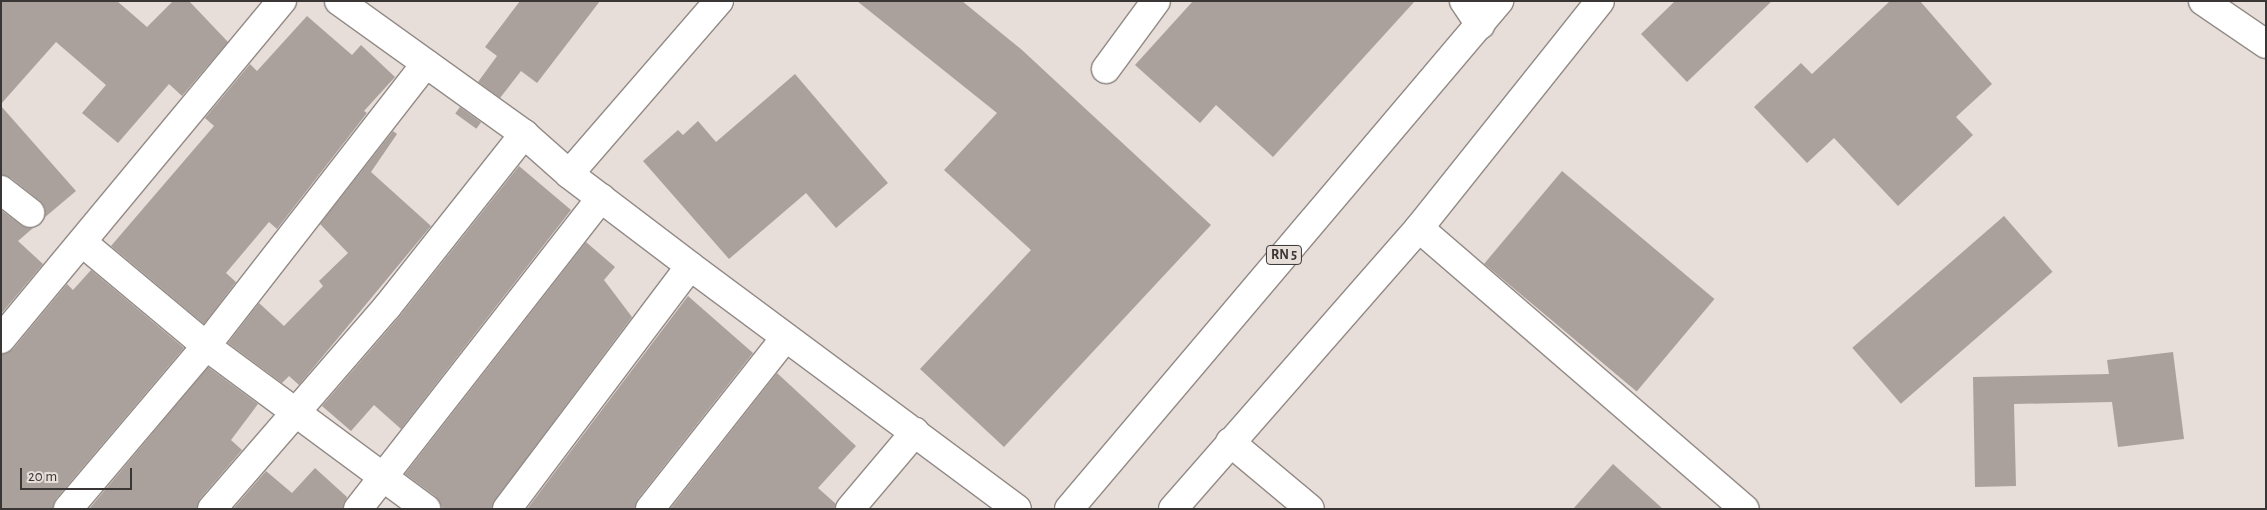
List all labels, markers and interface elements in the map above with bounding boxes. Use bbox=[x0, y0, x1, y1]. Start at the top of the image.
road number: RN 5 bbox=[1265, 244, 1303, 266]
scale bar bbox=[22, 458, 135, 490]
text: 20 m bbox=[28, 469, 57, 484]

